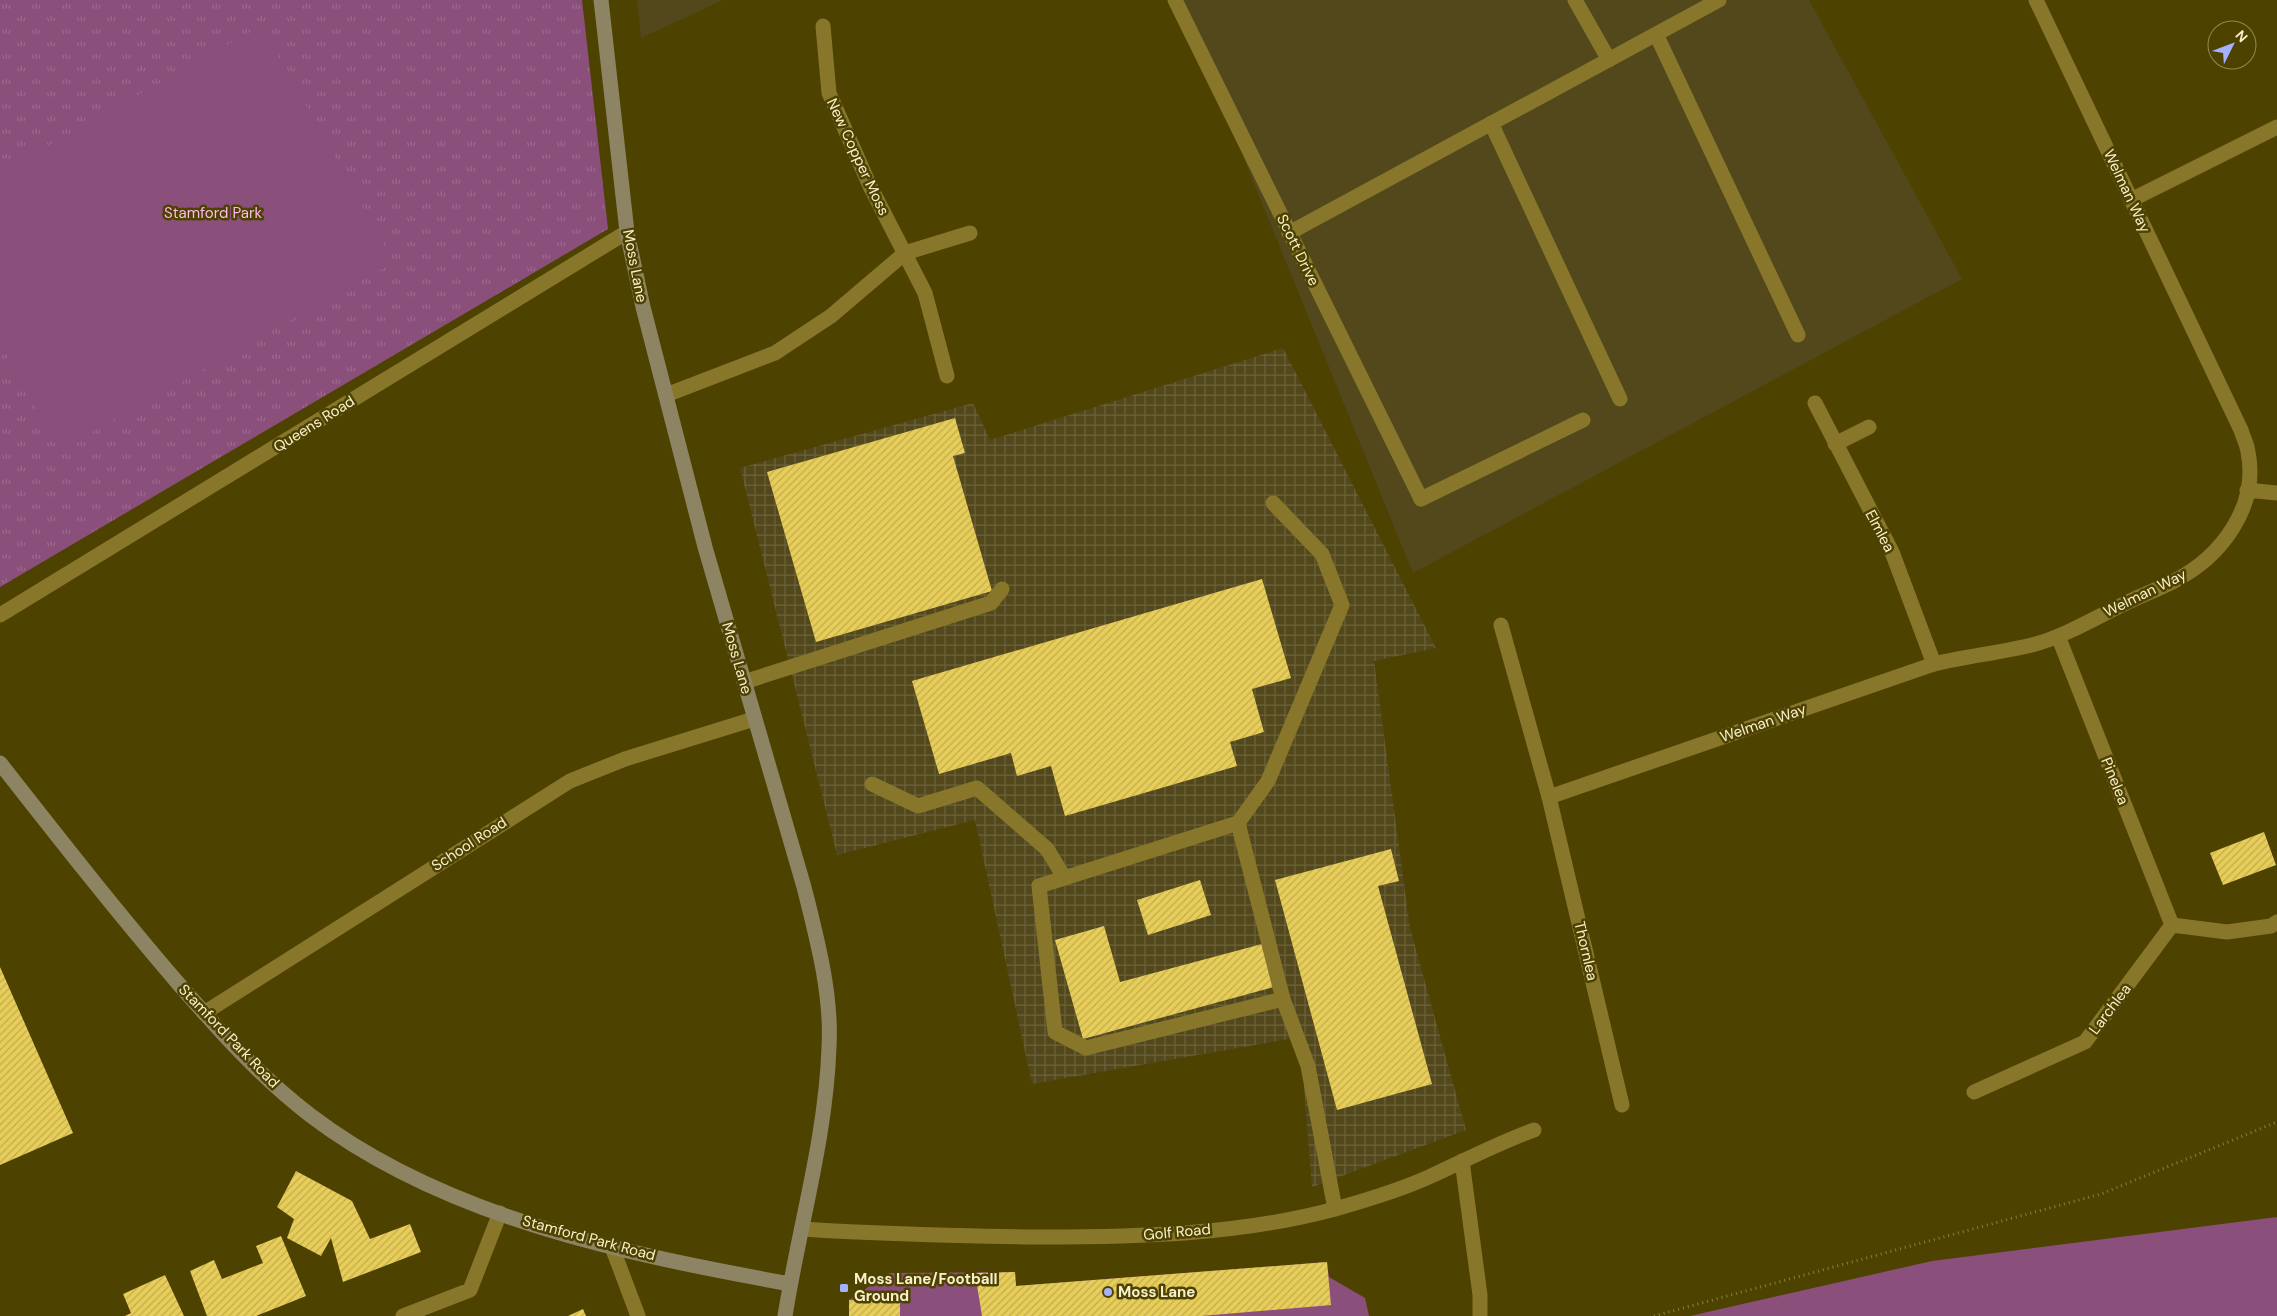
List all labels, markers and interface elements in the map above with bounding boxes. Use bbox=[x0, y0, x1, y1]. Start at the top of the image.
north arrow bbox=[2207, 20, 2257, 70]
text: N bbox=[2232, 26, 2252, 46]
street label: New Copper Moss bbox=[822, 95, 894, 219]
street label: Welman Way bbox=[2099, 146, 2155, 237]
park label: Stamford Park bbox=[164, 203, 262, 223]
street label: Scott Drive bbox=[1272, 211, 1324, 289]
street label: Moss Lane bbox=[618, 228, 652, 304]
street label: Queens Road bbox=[270, 391, 358, 457]
street label: Elmlea bbox=[1861, 506, 1899, 556]
street label: Welman Way bbox=[2100, 564, 2190, 622]
street label: Moss Lane bbox=[717, 620, 757, 696]
street label: Welman Way bbox=[1717, 699, 1809, 747]
street label: Pinelea bbox=[2096, 754, 2134, 808]
street label: School Road bbox=[428, 812, 510, 876]
street label: Thornlea bbox=[1569, 919, 1603, 983]
street label: Stamford Park Road bbox=[174, 980, 284, 1092]
street label: Larchlea bbox=[2084, 980, 2136, 1038]
street label: Stamford Park Road bbox=[520, 1211, 658, 1265]
street label: Golf Road bbox=[1142, 1219, 1212, 1245]
place label: Moss Lane/Football Ground bbox=[854, 1269, 998, 1306]
marker: Moss Lane/Football Ground bbox=[838, 1282, 850, 1294]
place label: Moss Lane bbox=[1118, 1282, 1195, 1302]
marker: Moss Lane bbox=[1102, 1286, 1114, 1298]

